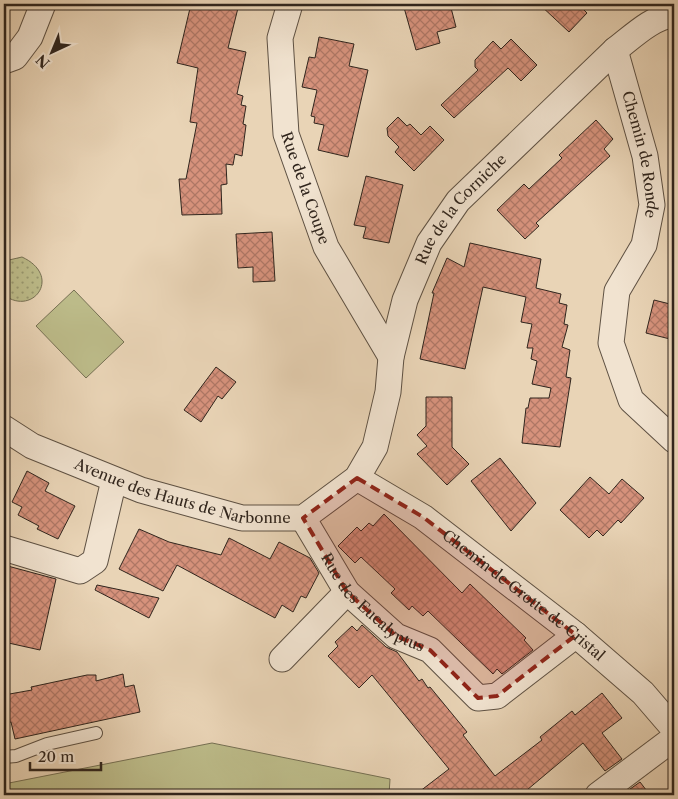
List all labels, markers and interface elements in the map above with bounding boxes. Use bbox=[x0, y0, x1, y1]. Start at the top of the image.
north arrow bbox=[28, 28, 78, 78]
text: N bbox=[32, 51, 54, 72]
street label: Chemin de Ronde bbox=[618, 89, 663, 220]
street label: Rue de la Coupe bbox=[277, 129, 334, 247]
street label: Rue de la Corniche bbox=[411, 150, 510, 267]
street label: Avenue des Hauts de Narbonne bbox=[71, 454, 291, 528]
street label: Chemin de Grotte de Cristal bbox=[439, 525, 609, 665]
street label: Rue des Eucalyptus bbox=[317, 549, 427, 656]
scale bar bbox=[30, 739, 101, 771]
text: 20 m bbox=[38, 747, 74, 766]

